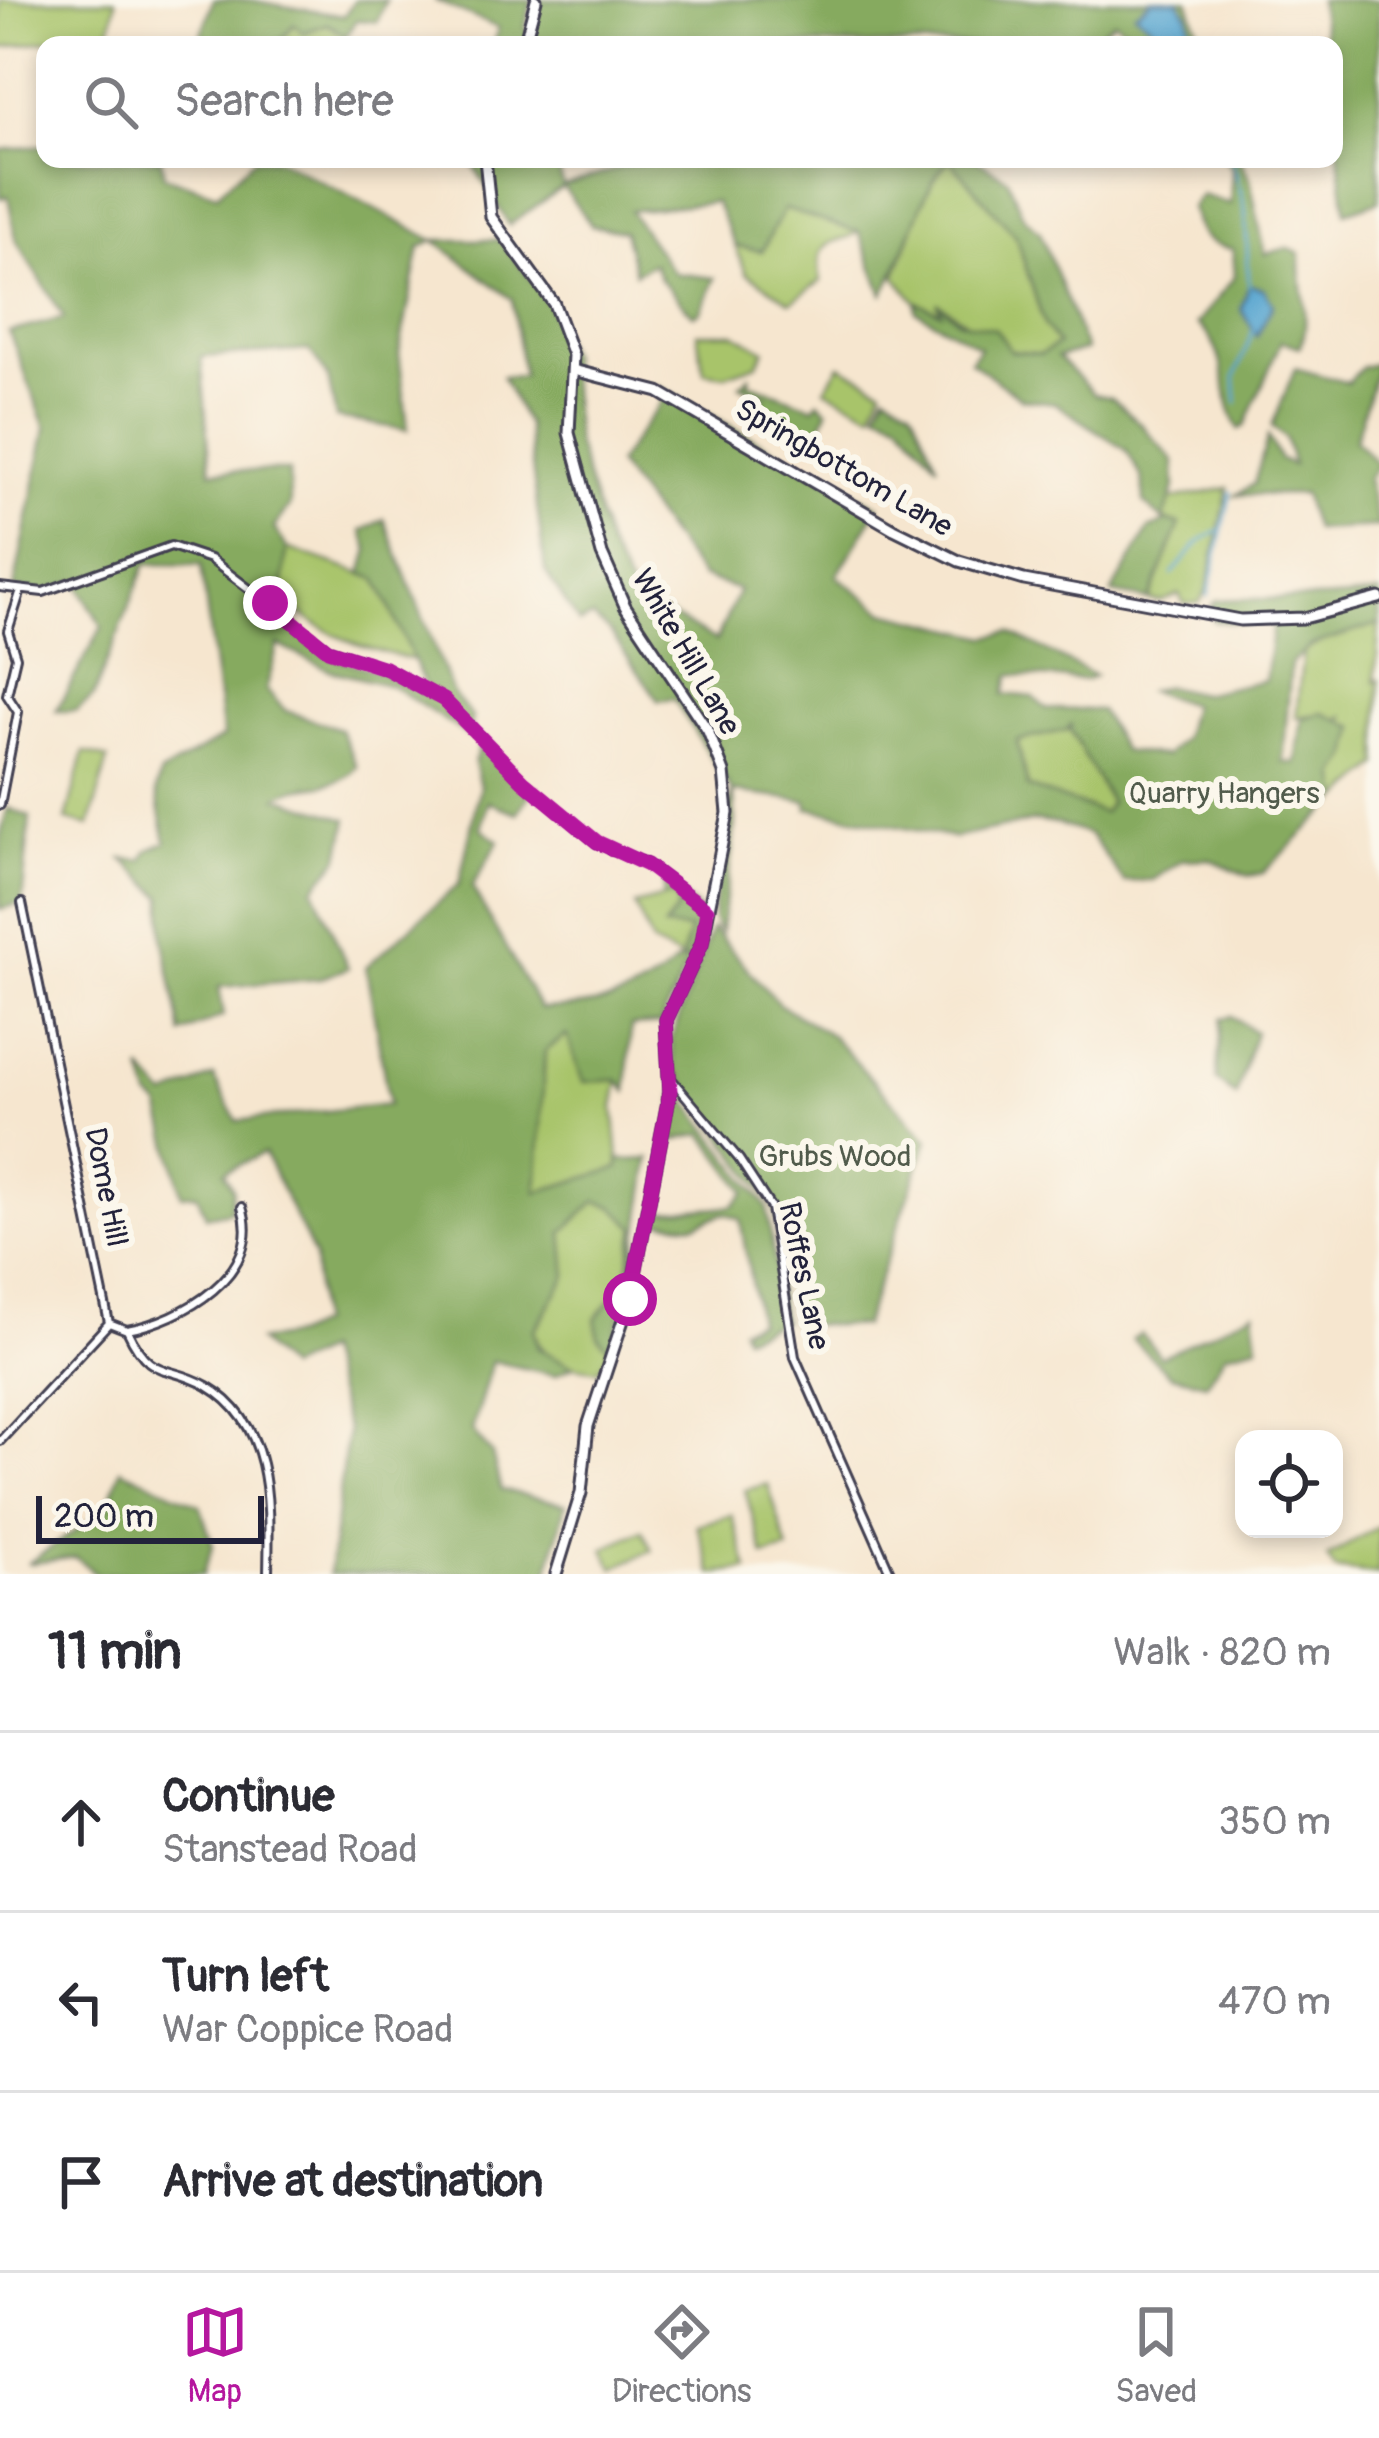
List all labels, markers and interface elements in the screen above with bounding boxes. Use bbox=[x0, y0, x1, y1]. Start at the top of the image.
search box bbox=[36, 36, 1343, 168]
icon: search bbox=[78, 69, 144, 135]
text: Search here bbox=[174, 74, 394, 130]
street label: Springbottom Lane bbox=[729, 391, 959, 545]
street label: White Hill Lane bbox=[624, 562, 749, 742]
route end bbox=[243, 576, 297, 630]
park label: Quarry Hangers bbox=[1128, 775, 1320, 812]
street label: Dome Hill bbox=[76, 1124, 136, 1250]
park label: Grubs Wood bbox=[759, 1138, 911, 1175]
street label: Roffes Lane bbox=[770, 1199, 838, 1353]
route start bbox=[603, 1272, 657, 1326]
map controls bbox=[1235, 1430, 1343, 1538]
button: locate bbox=[1235, 1430, 1343, 1538]
scale bar bbox=[36, 1490, 264, 1543]
text: 200 m bbox=[54, 1496, 154, 1537]
text: 11 min bbox=[48, 1620, 182, 1684]
text: Walk · 820 m bbox=[1113, 1628, 1331, 1677]
text: Continue bbox=[162, 1769, 335, 1825]
icon: ahead bbox=[48, 1789, 114, 1855]
text: 350 m bbox=[1218, 1797, 1331, 1846]
text: Stanstead Road bbox=[162, 1825, 418, 1874]
text: Turn left bbox=[162, 1949, 329, 2005]
icon: left bbox=[48, 1969, 114, 2035]
text: 470 m bbox=[1218, 1977, 1331, 2026]
text: War Coppice Road bbox=[162, 2005, 453, 2054]
icon: arrive bbox=[48, 2149, 114, 2215]
text: Arrive at destination bbox=[162, 2154, 543, 2210]
tab: Map bbox=[182, 2299, 248, 2412]
tab: Directions bbox=[612, 2299, 752, 2412]
tab: Saved bbox=[1115, 2299, 1197, 2412]

